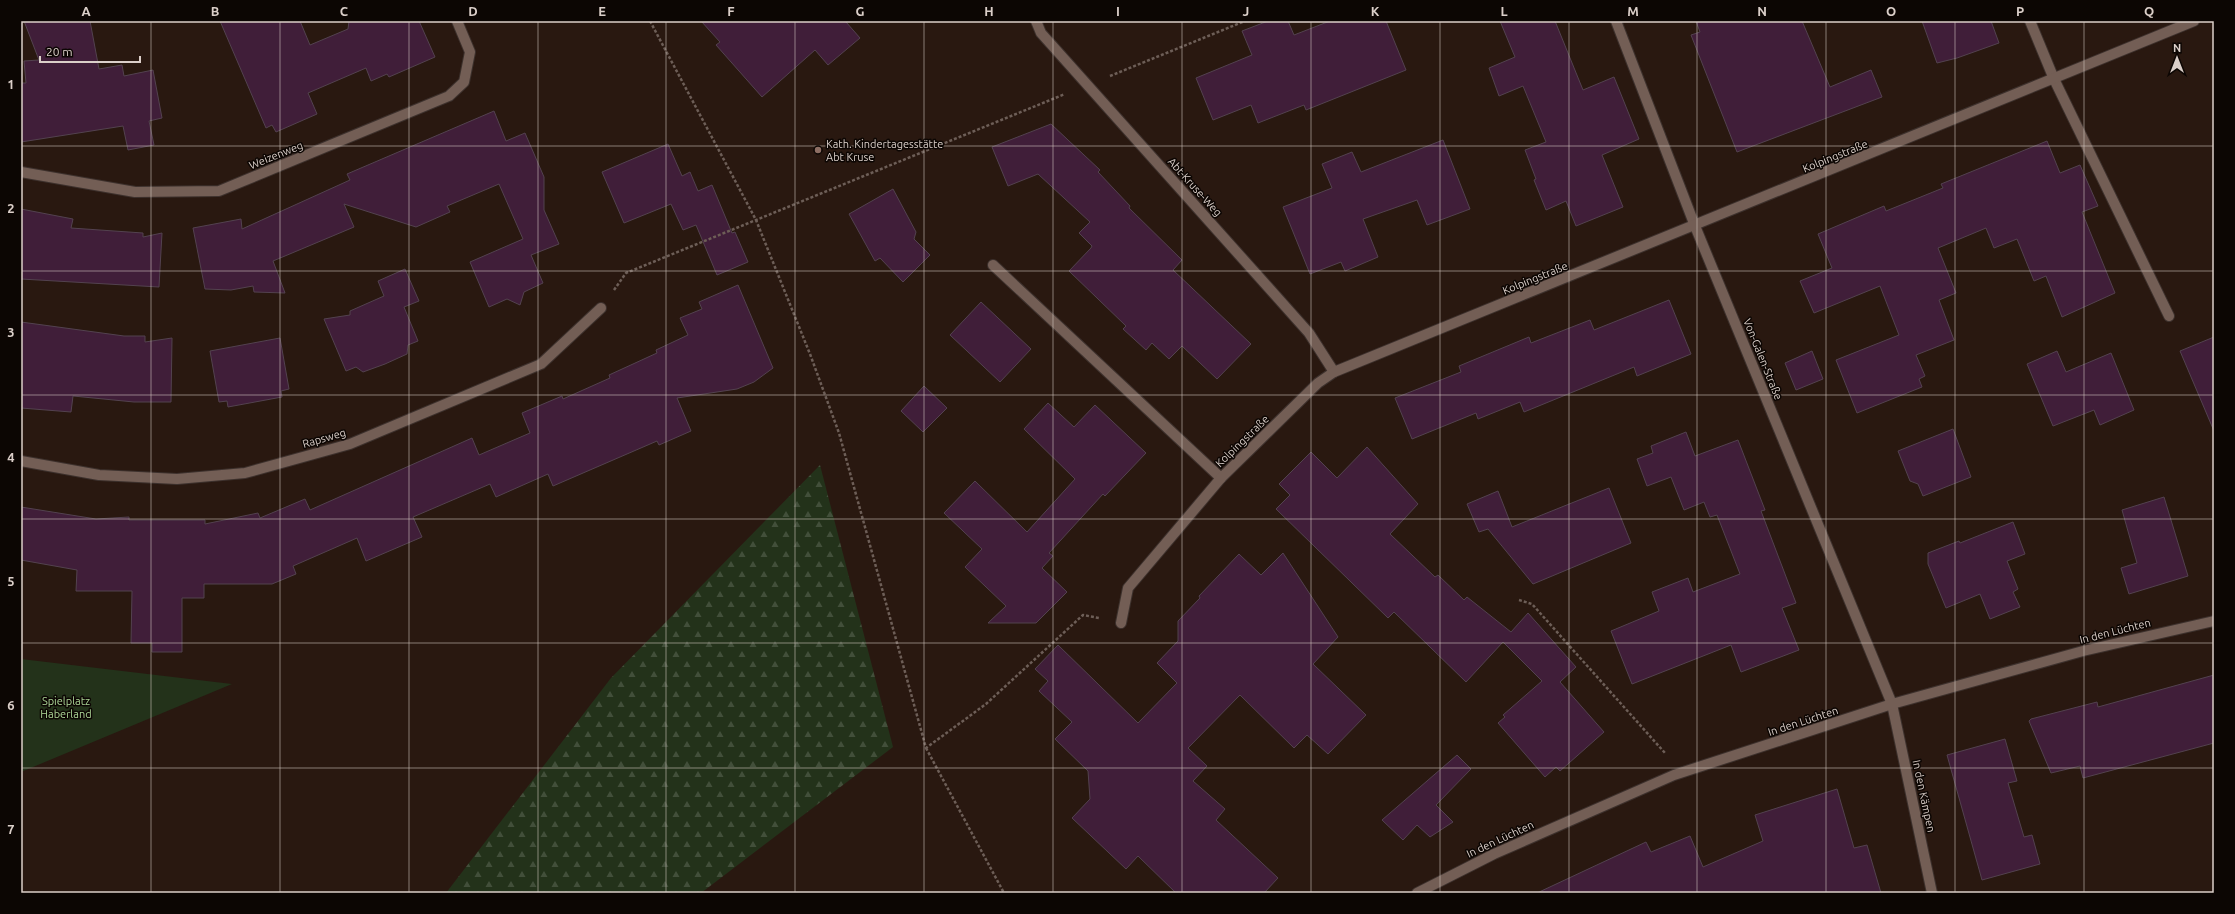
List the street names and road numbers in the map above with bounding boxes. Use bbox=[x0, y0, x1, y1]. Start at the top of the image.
street label: Kolpingstraße bbox=[1801, 137, 1869, 175]
street label: Weizenweg bbox=[247, 139, 305, 171]
street label: Abt-Kruse-Weg bbox=[1166, 155, 1224, 219]
street label: Kolpingstraße bbox=[1501, 259, 1569, 297]
street label: Von-Galen-Straße bbox=[1741, 317, 1785, 401]
street label: Kolpingstraße bbox=[1213, 413, 1271, 469]
street label: Rapsweg bbox=[301, 426, 347, 450]
street label: In den Lüchten bbox=[2078, 616, 2152, 646]
street label: In den Lüchten bbox=[1766, 704, 1840, 738]
street label: In den Kämpen bbox=[1910, 759, 1938, 833]
street label: In den Lüchten bbox=[1464, 818, 1536, 860]

